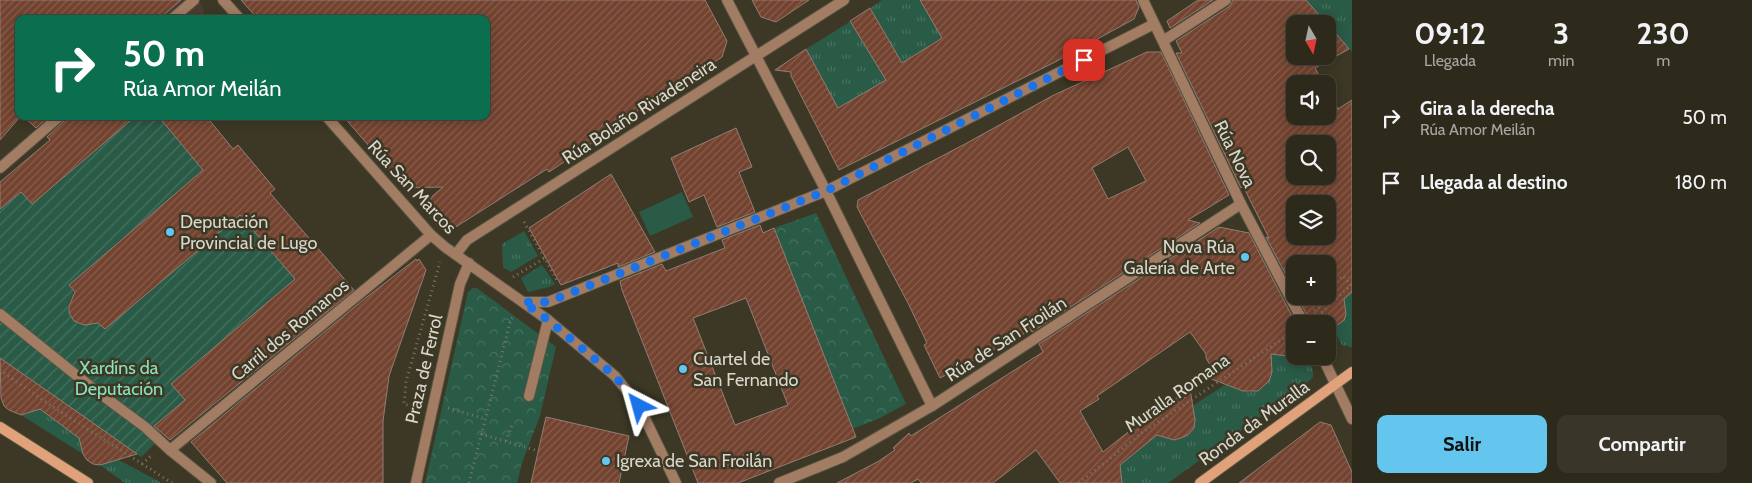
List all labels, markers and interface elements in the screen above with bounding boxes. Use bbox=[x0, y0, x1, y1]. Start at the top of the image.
north arrow bbox=[1286, 15, 1336, 65]
map controls bbox=[1286, 15, 1336, 365]
text: 09:12 bbox=[1414, 15, 1486, 52]
text: 3 bbox=[1553, 15, 1569, 52]
text: 230 bbox=[1637, 15, 1690, 52]
text: 50 m bbox=[123, 32, 205, 75]
icon: right bbox=[40, 35, 105, 100]
pin bbox=[1063, 39, 1105, 81]
icon: arrive bbox=[1070, 46, 1098, 74]
text: Llegada bbox=[1424, 51, 1476, 70]
text: min bbox=[1548, 51, 1574, 70]
text: m bbox=[1656, 51, 1670, 70]
street label: Rúa Bolaño Rivadeneira bbox=[558, 53, 720, 169]
text: Rúa Amor Meilán bbox=[123, 75, 281, 102]
button: sound bbox=[1286, 75, 1336, 125]
text: Gira a la derecha bbox=[1420, 97, 1555, 120]
icon: right bbox=[1377, 104, 1405, 132]
text: 50 m bbox=[1683, 106, 1727, 129]
street label: Rúa Nova bbox=[1209, 117, 1261, 192]
text: Rúa Amor Meilán bbox=[1420, 120, 1535, 139]
button: search bbox=[1286, 135, 1336, 185]
street label: Rúa San Marcos bbox=[363, 136, 461, 238]
icon: arrive bbox=[1377, 169, 1405, 197]
text: Llegada al destino bbox=[1420, 171, 1567, 194]
text: 180 m bbox=[1675, 171, 1727, 194]
button: layers bbox=[1286, 195, 1336, 245]
place label: Deputación Provincial de Lugo bbox=[180, 211, 318, 254]
marker: Deputación Provincial de Lugo bbox=[164, 226, 176, 238]
place label: Nova Rúa Galería de Arte bbox=[1123, 236, 1235, 279]
marker: Nova Rúa Galería de Arte bbox=[1239, 251, 1251, 263]
button: + bbox=[1286, 255, 1336, 305]
street label: Carril dos Romanos bbox=[227, 274, 353, 386]
street label: Rúa de San Froilán bbox=[941, 292, 1071, 386]
street label: Praza de Ferrol bbox=[401, 311, 447, 426]
button: − bbox=[1286, 315, 1336, 365]
place label: Cuartel de San Fernando bbox=[693, 348, 799, 391]
street label: Muralla Romana bbox=[1120, 349, 1234, 437]
park label: Xardíns da Deputación bbox=[75, 357, 163, 400]
marker: Cuartel de San Fernando bbox=[677, 363, 689, 375]
street label: Ronda da Muralla bbox=[1195, 375, 1314, 470]
position arrow bbox=[612, 379, 664, 431]
button: Salir bbox=[1377, 415, 1547, 473]
button: Compartir bbox=[1557, 415, 1727, 473]
place label: Igrexa de San Froilán bbox=[616, 450, 772, 472]
marker: Igrexa de San Froilán bbox=[600, 455, 612, 467]

